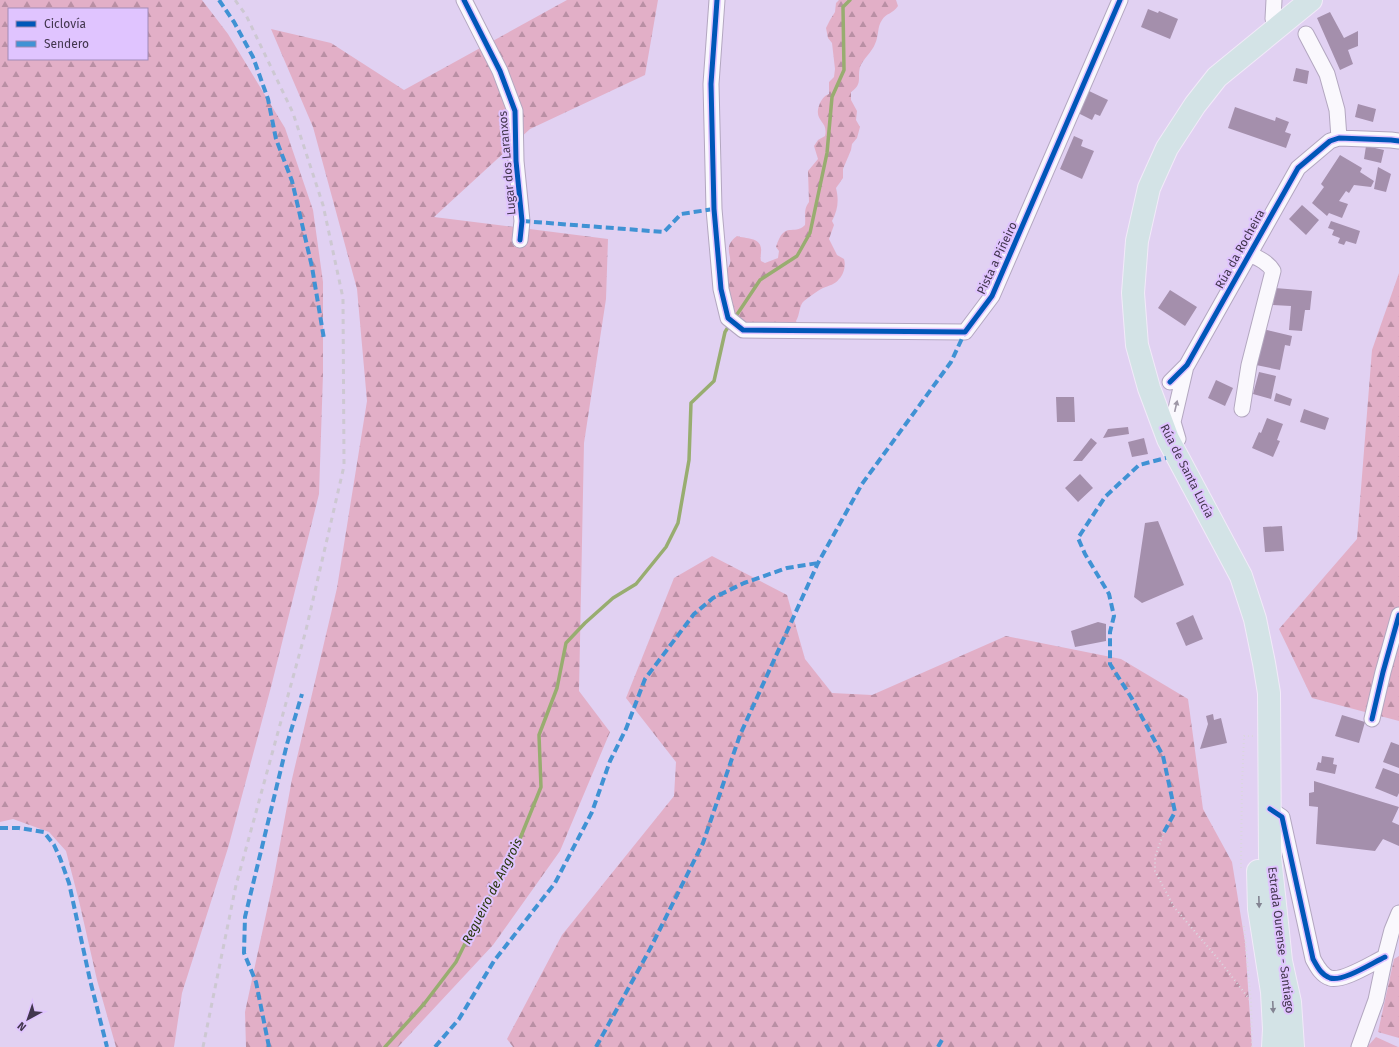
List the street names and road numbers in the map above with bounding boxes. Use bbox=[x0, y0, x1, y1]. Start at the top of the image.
street label: Lugar dos Laranxos bbox=[495, 110, 519, 216]
street label: Rúa da Rocheira bbox=[1212, 207, 1268, 291]
street label: Pista a Piñeiro bbox=[974, 220, 1020, 296]
street label: Rúa de Santa Lucía bbox=[1157, 422, 1217, 520]
street label: Estrada Ourense - Santiago bbox=[1265, 866, 1297, 1014]

